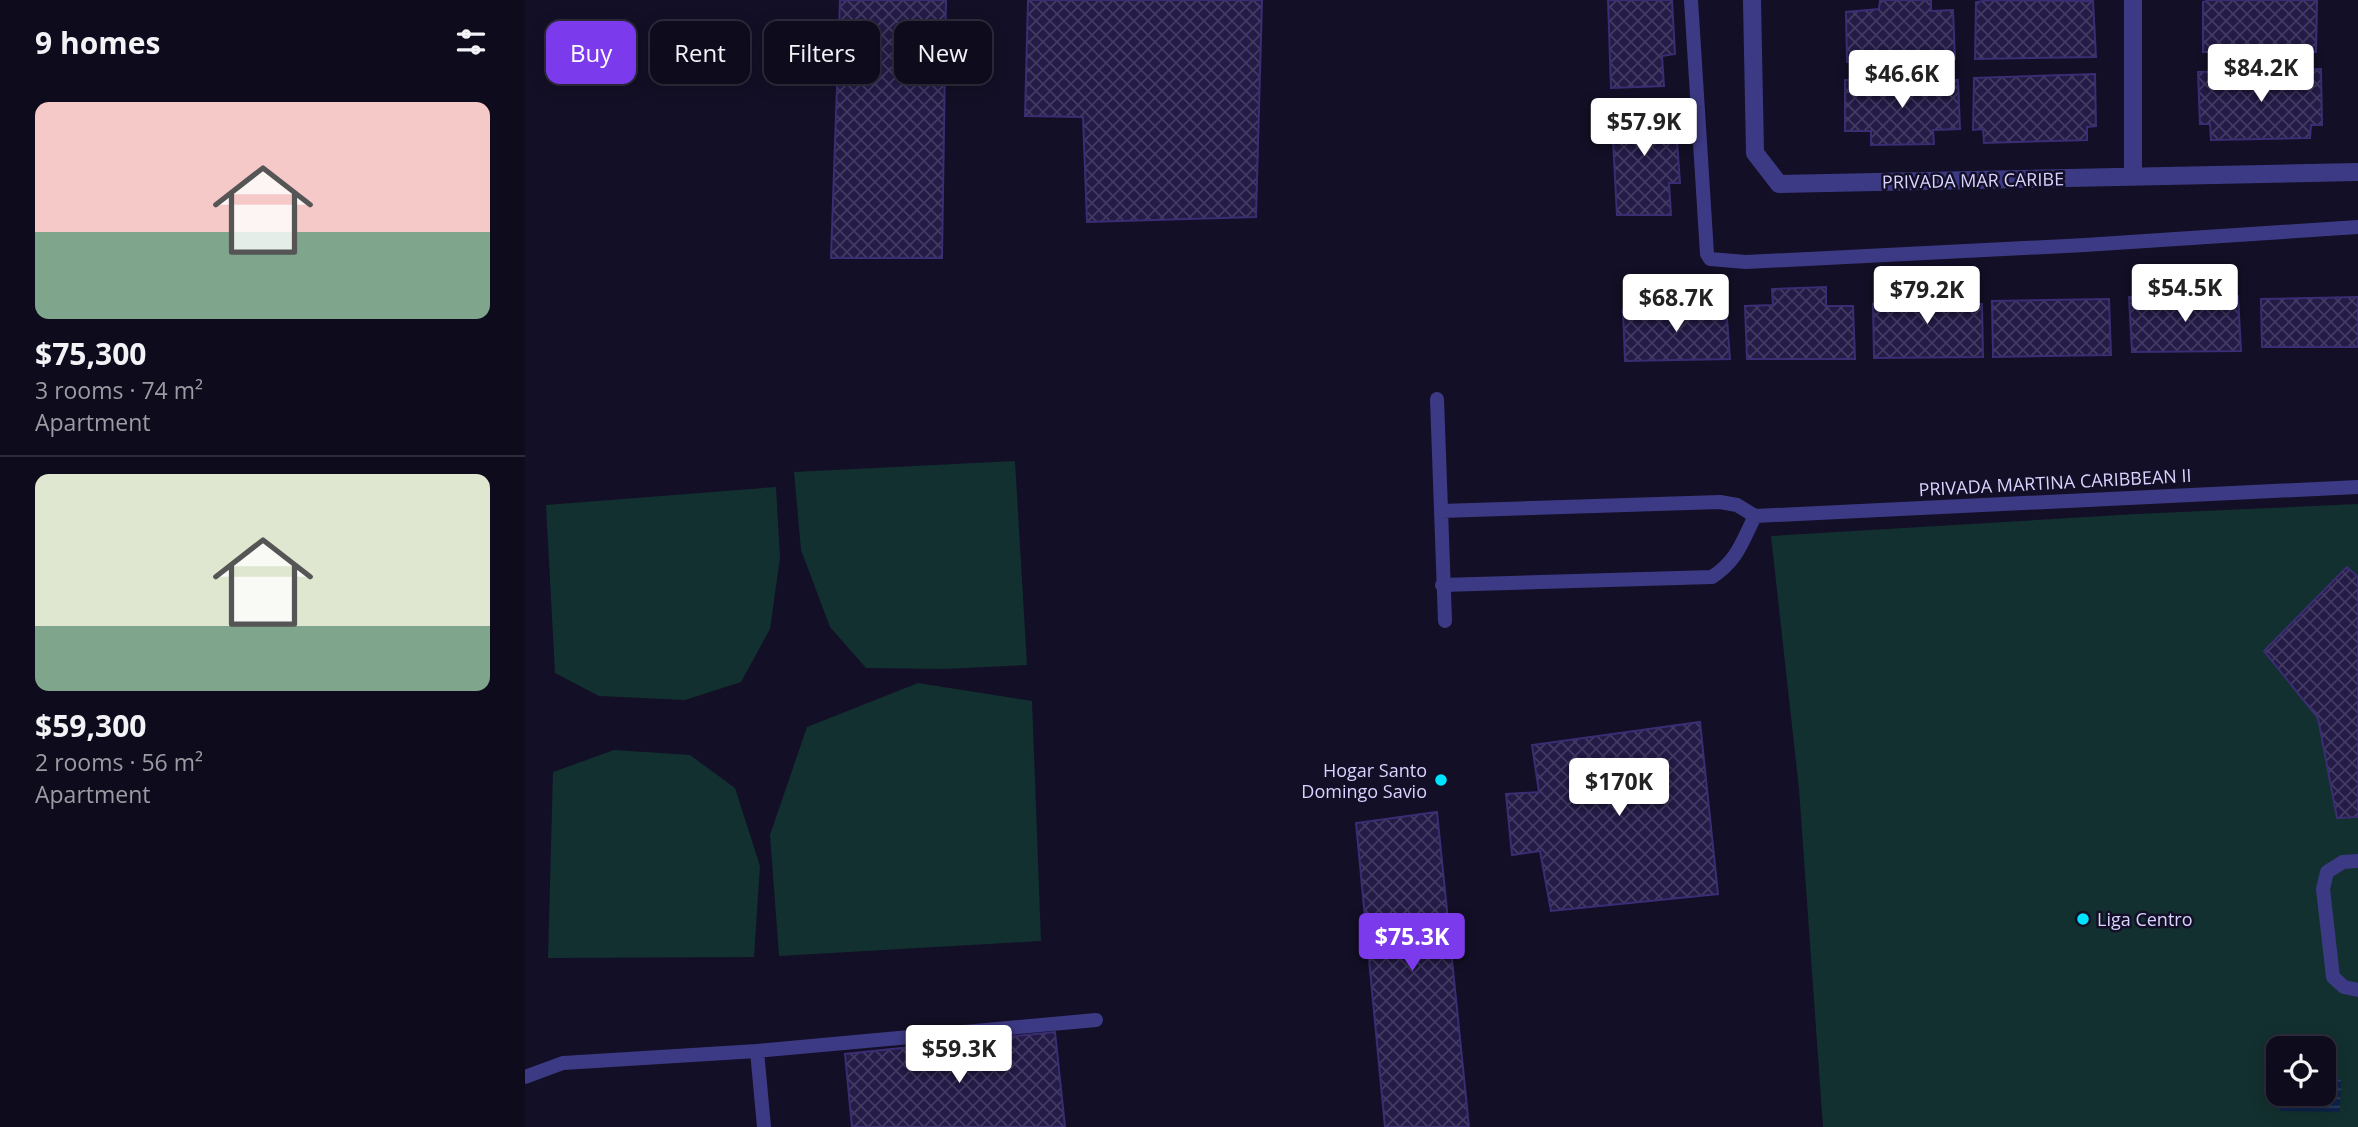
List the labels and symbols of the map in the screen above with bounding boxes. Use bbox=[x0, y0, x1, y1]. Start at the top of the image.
pin: $84.2K bbox=[2204, 44, 2318, 104]
pin: $46.6K bbox=[1845, 50, 1959, 110]
pin: $57.9K bbox=[1587, 99, 1701, 158]
street label: PRIVADA MAR CARIBE bbox=[1882, 166, 2064, 194]
pin: $54.5K bbox=[2128, 264, 2242, 324]
pin: $79.2K bbox=[1870, 266, 1984, 326]
pin: $68.7K bbox=[1619, 274, 1733, 334]
street label: PRIVADA MARTINA CARIBBEAN II bbox=[1918, 463, 2192, 501]
place label: Hogar Santo Domingo Savio bbox=[1301, 758, 1427, 803]
pin: $170K bbox=[1570, 758, 1668, 818]
marker: Hogar Santo Domingo Savio bbox=[1433, 772, 1449, 788]
place label: Liga Centro bbox=[2097, 907, 2192, 931]
marker: Liga Centro bbox=[2075, 911, 2091, 927]
pin: $75.3K bbox=[1355, 914, 1469, 973]
pin: $59.3K bbox=[902, 1026, 1016, 1085]

